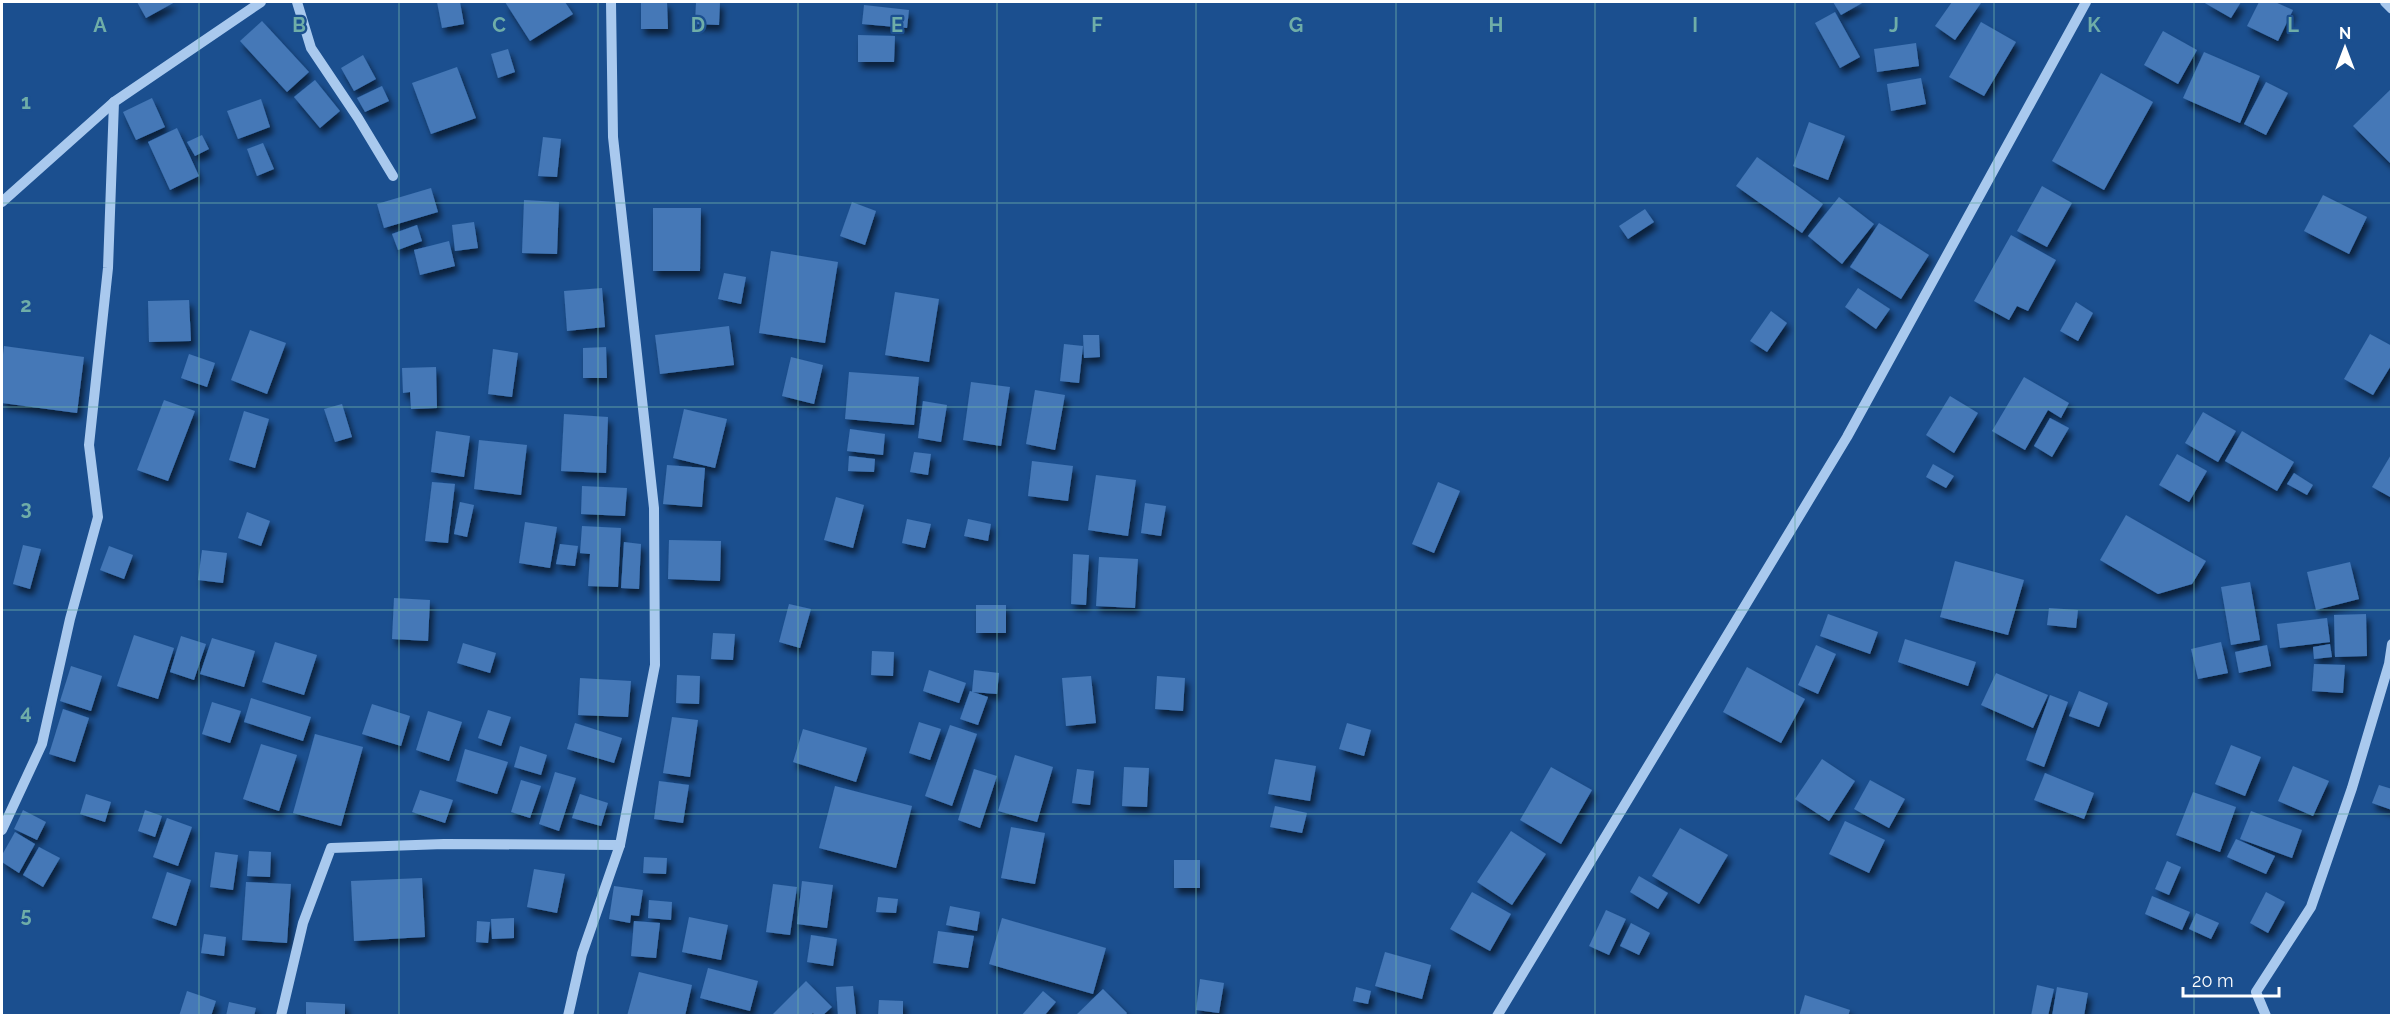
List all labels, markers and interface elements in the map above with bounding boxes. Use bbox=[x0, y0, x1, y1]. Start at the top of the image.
text: A bbox=[93, 13, 107, 37]
text: B bbox=[292, 13, 306, 37]
text: C bbox=[492, 13, 506, 37]
text: D bbox=[691, 13, 705, 37]
text: E bbox=[891, 13, 903, 37]
text: F bbox=[1091, 13, 1103, 37]
text: G bbox=[1289, 13, 1303, 37]
text: H bbox=[1489, 13, 1503, 37]
text: I bbox=[1692, 13, 1698, 37]
text: J bbox=[1889, 13, 1899, 37]
text: K bbox=[2087, 13, 2101, 37]
text: L bbox=[2287, 13, 2299, 37]
north arrow bbox=[2315, 18, 2375, 78]
text: N bbox=[2339, 24, 2351, 43]
text: 1 bbox=[21, 90, 31, 114]
text: 2 bbox=[20, 293, 32, 317]
text: 3 bbox=[20, 496, 32, 520]
text: 4 bbox=[20, 700, 32, 724]
text: 5 bbox=[20, 903, 32, 927]
scale bar bbox=[2183, 960, 2279, 998]
text: 20 m bbox=[2192, 970, 2234, 991]

